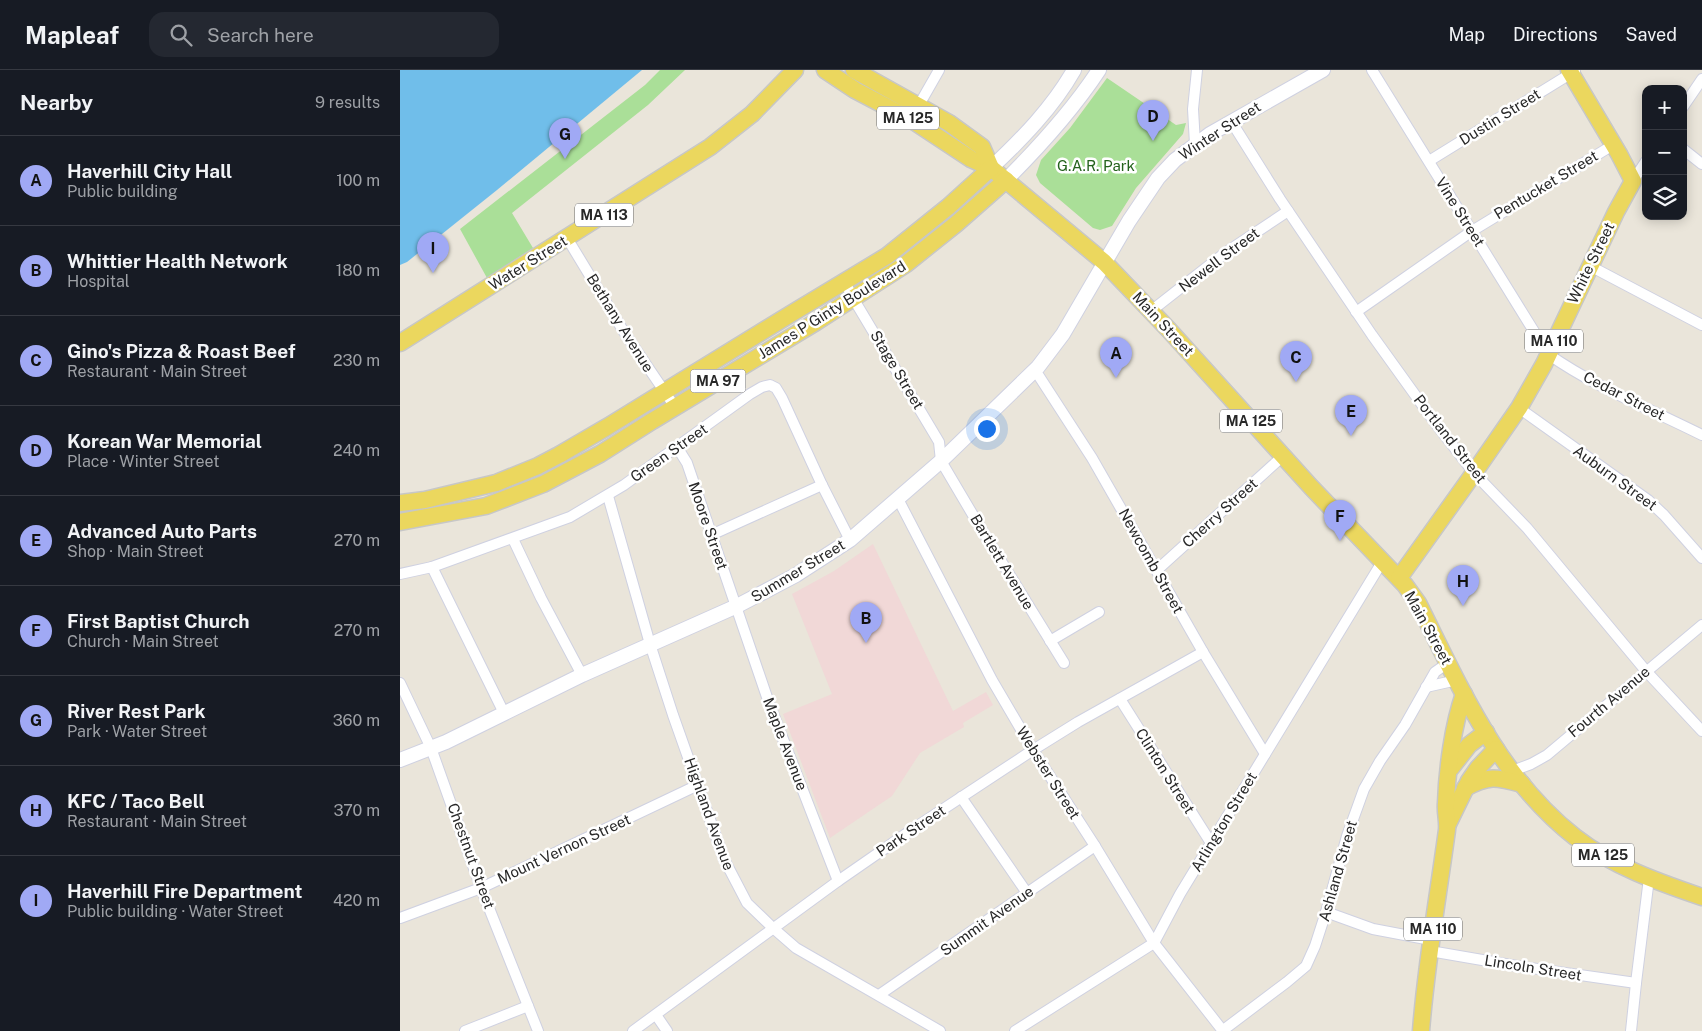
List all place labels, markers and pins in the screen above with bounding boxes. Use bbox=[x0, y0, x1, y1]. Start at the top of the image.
pin: D bbox=[1137, 100, 1169, 141]
pin: G bbox=[549, 118, 581, 159]
pin: I bbox=[417, 232, 449, 273]
pin: A bbox=[1100, 337, 1132, 378]
pin: C bbox=[1280, 341, 1312, 382]
pin: E bbox=[1335, 395, 1367, 436]
pin: F bbox=[1324, 500, 1356, 541]
pin: H bbox=[1447, 565, 1479, 606]
pin: B bbox=[850, 602, 882, 643]

